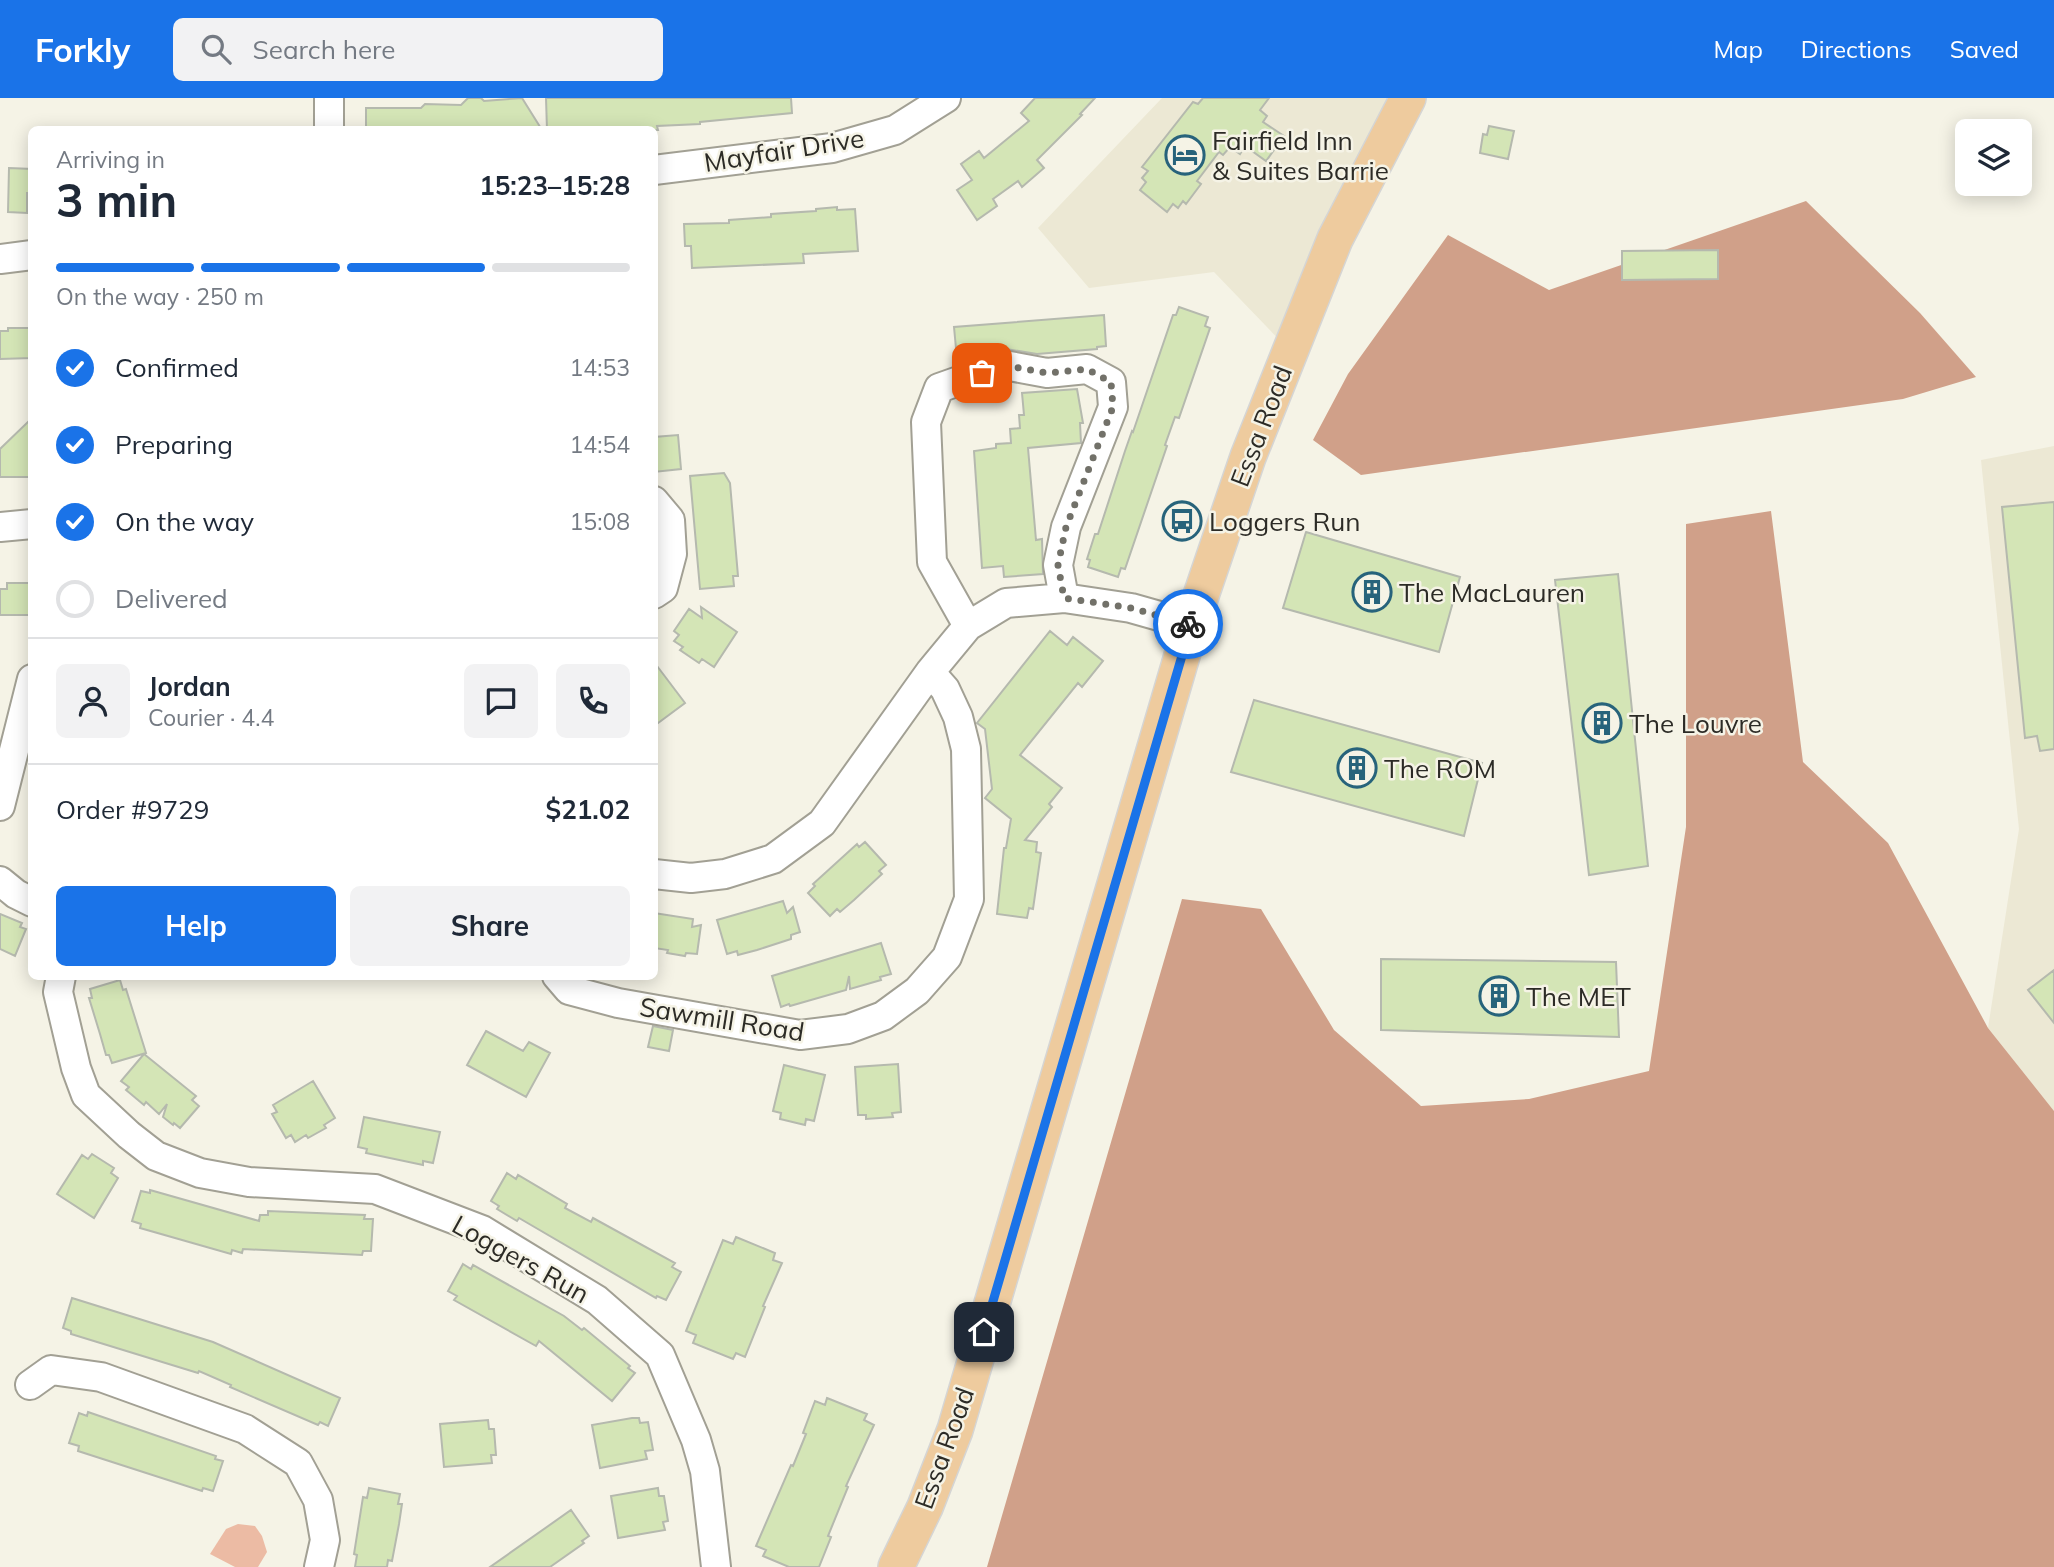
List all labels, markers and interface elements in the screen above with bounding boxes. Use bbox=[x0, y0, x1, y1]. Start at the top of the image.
search box bbox=[173, 18, 663, 81]
text: Forkly bbox=[35, 29, 131, 70]
icon: search bbox=[197, 30, 235, 68]
text: Search here bbox=[253, 33, 395, 66]
text: Map bbox=[1713, 34, 1763, 64]
text: Directions bbox=[1801, 34, 1912, 64]
text: Saved bbox=[1950, 34, 2019, 64]
map controls bbox=[1955, 119, 2032, 196]
button: layers bbox=[1955, 119, 2032, 196]
street label: Mayfair Drive bbox=[702, 121, 866, 179]
place label: Fairfield Inn & Suites Barrie bbox=[1212, 124, 1389, 187]
hotel icon: Fairfield Inn & Suites Barrie bbox=[1164, 134, 1206, 176]
text: Arriving in bbox=[56, 145, 165, 174]
text: 15:23–15:28 bbox=[479, 169, 630, 202]
text: 3 min bbox=[56, 171, 177, 229]
text: On the way · 250 m bbox=[56, 282, 264, 311]
pin bbox=[952, 343, 1012, 403]
icon: check bbox=[56, 349, 94, 387]
text: Confirmed bbox=[115, 351, 239, 384]
text: 14:53 bbox=[570, 353, 630, 382]
icon: bag bbox=[963, 354, 1001, 392]
street label: Essa Road bbox=[1223, 361, 1299, 491]
icon: check bbox=[56, 426, 94, 464]
text: Preparing bbox=[115, 428, 233, 461]
text: 14:54 bbox=[570, 430, 630, 459]
bus stop icon: Loggers Run bbox=[1161, 500, 1203, 542]
icon: check bbox=[56, 503, 94, 541]
text: On the way bbox=[115, 505, 254, 538]
place label: Loggers Run bbox=[1209, 505, 1361, 538]
text: 15:08 bbox=[570, 507, 630, 536]
building icon: The MacLauren bbox=[1351, 571, 1393, 613]
place label: The MacLauren bbox=[1399, 576, 1585, 609]
text: Delivered bbox=[115, 582, 228, 615]
courier bbox=[1153, 589, 1223, 659]
icon: bike bbox=[1169, 605, 1207, 643]
button: person bbox=[56, 664, 130, 738]
button: chat bbox=[464, 664, 538, 738]
button: phone bbox=[556, 664, 630, 738]
text: Jordan bbox=[148, 670, 231, 703]
building icon: The Louvre bbox=[1581, 702, 1623, 744]
text: Courier · 4.4 bbox=[148, 703, 274, 732]
place label: The Louvre bbox=[1629, 707, 1762, 740]
building icon: The ROM bbox=[1336, 747, 1378, 789]
place label: The ROM bbox=[1384, 752, 1496, 785]
text: Order #9729 bbox=[56, 793, 209, 826]
text: $21.02 bbox=[546, 793, 630, 826]
button: Help bbox=[56, 886, 336, 966]
button: Share bbox=[350, 886, 630, 966]
building icon: The MET bbox=[1478, 975, 1520, 1017]
place label: The MET bbox=[1526, 980, 1631, 1013]
street label: Sawmill Road bbox=[637, 990, 807, 1048]
street label: Loggers Run bbox=[447, 1208, 595, 1310]
pin bbox=[954, 1302, 1014, 1362]
icon: home bbox=[965, 1313, 1003, 1351]
street label: Essa Road bbox=[907, 1383, 981, 1513]

